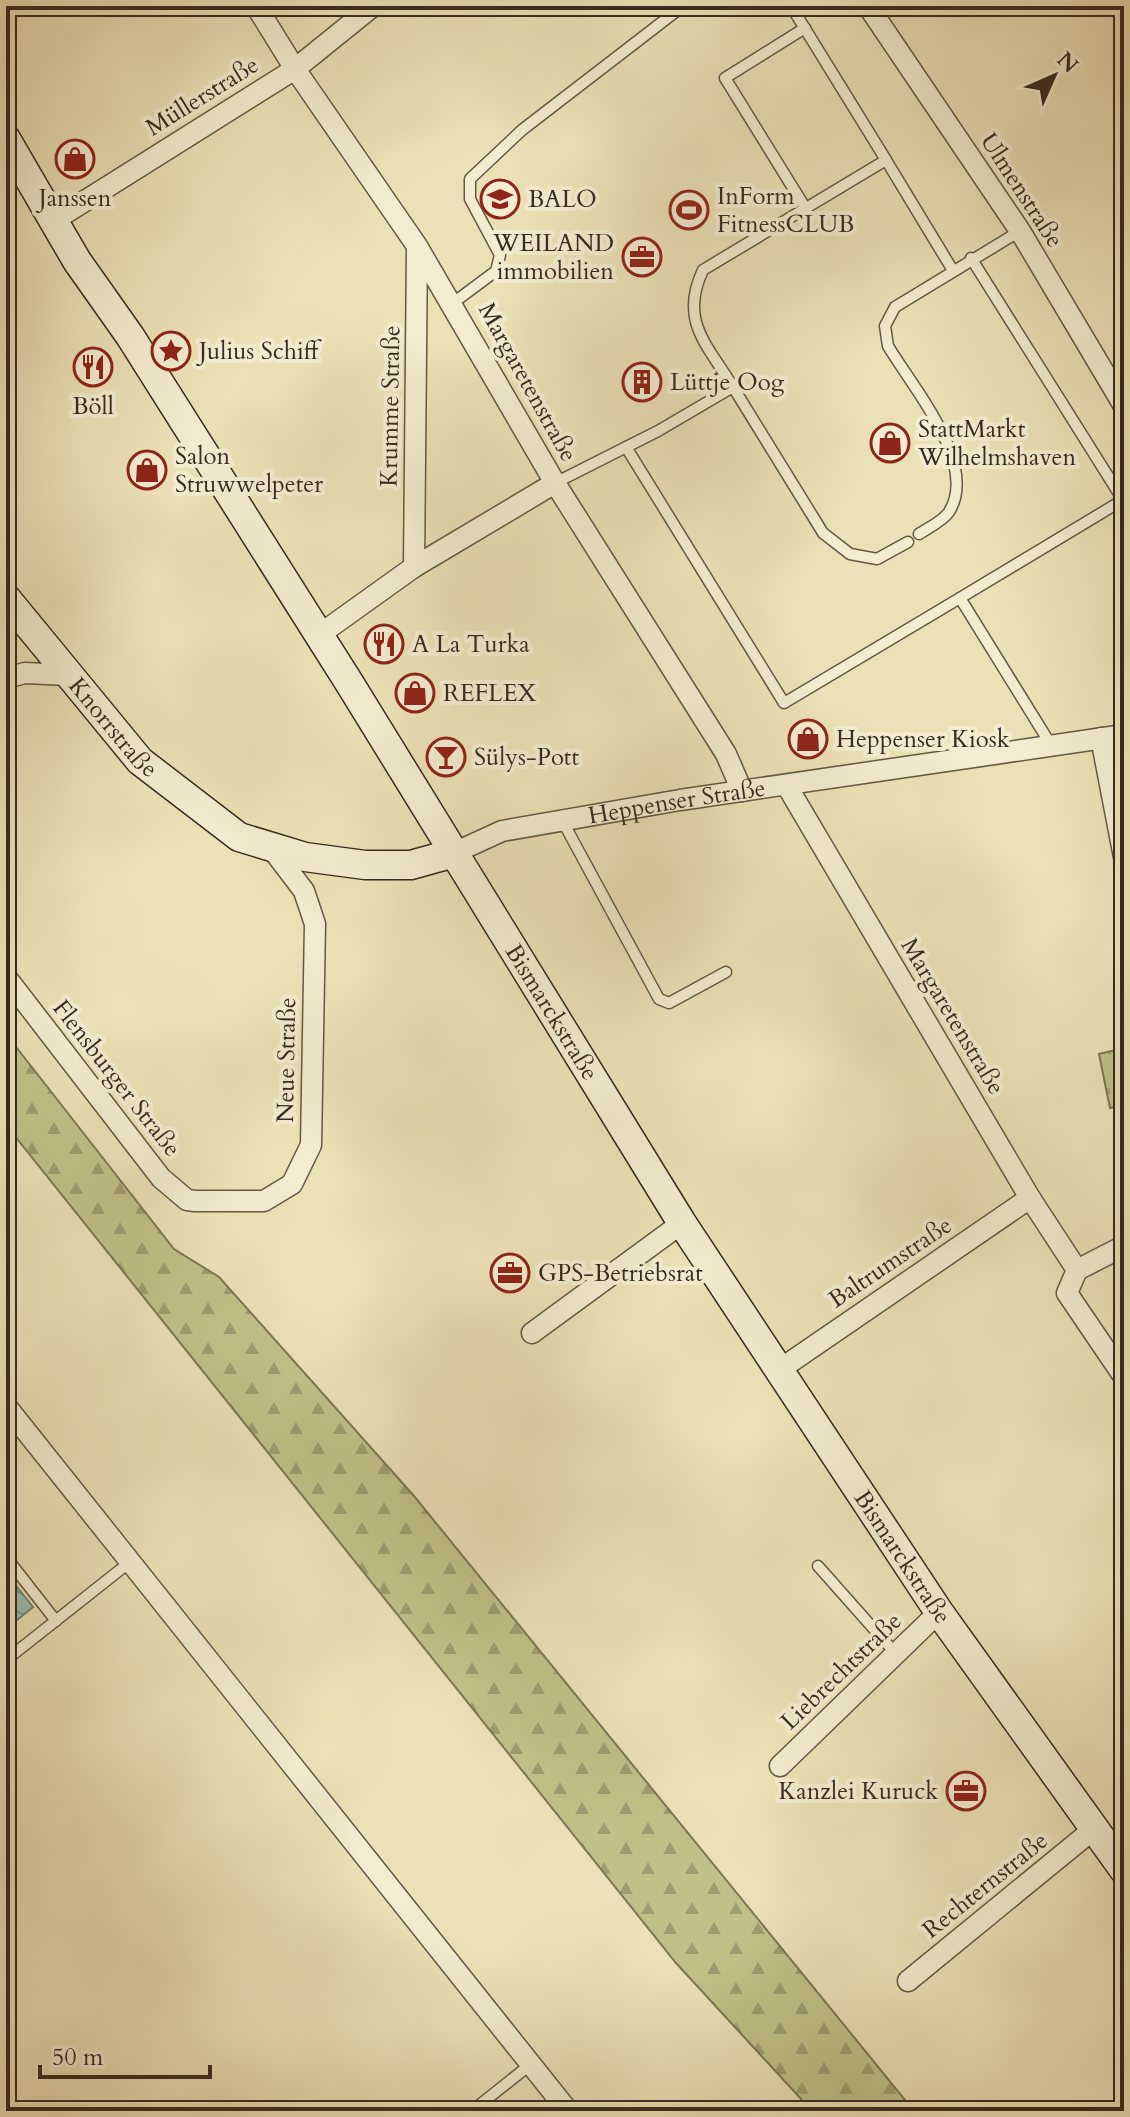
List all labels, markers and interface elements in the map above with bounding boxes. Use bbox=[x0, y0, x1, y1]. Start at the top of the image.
north arrow bbox=[1014, 36, 1094, 116]
text: N bbox=[1050, 45, 1085, 80]
street label: Müllerstraße bbox=[139, 49, 265, 144]
street label: Ulmenstraße bbox=[972, 127, 1071, 254]
shop icon: Janssen bbox=[54, 138, 96, 180]
school or university icon: BALO bbox=[479, 178, 521, 220]
place label: InForm FitnessCLUB bbox=[717, 180, 854, 241]
place label: Janssen bbox=[36, 182, 112, 215]
place label: BALO bbox=[528, 183, 597, 216]
sports icon: InForm FitnessCLUB bbox=[668, 189, 710, 231]
place label: WEILAND immobilien bbox=[492, 227, 614, 288]
office icon: WEILAND immobilien bbox=[621, 236, 663, 278]
street label: Margaretenstraße bbox=[470, 297, 585, 468]
street label: Krumme Straße bbox=[373, 325, 408, 487]
place icon: Julius Schiff bbox=[150, 330, 192, 372]
place label: Julius Schiff bbox=[196, 335, 322, 368]
restaurant icon: Böll bbox=[72, 346, 114, 388]
building icon: Lüttje Oog bbox=[621, 361, 663, 403]
place label: Lüttje Oog bbox=[670, 366, 785, 399]
place label: Böll bbox=[72, 390, 114, 423]
place label: StattMarkt Wilhelmshaven bbox=[917, 413, 1076, 474]
shop icon: StattMarkt Wilhelmshaven bbox=[869, 422, 911, 464]
place label: Salon Struwwelpeter bbox=[175, 440, 323, 501]
shop icon: Salon Struwwelpeter bbox=[126, 449, 168, 491]
restaurant icon: A La Turka bbox=[363, 623, 405, 665]
place label: A La Turka bbox=[412, 628, 530, 661]
street label: Knorrstraße bbox=[61, 671, 164, 785]
shop icon: REFLEX bbox=[394, 672, 436, 714]
place label: REFLEX bbox=[443, 677, 536, 710]
shop icon: Heppenser Kiosk bbox=[787, 718, 829, 760]
place label: Heppenser Kiosk bbox=[836, 723, 1010, 756]
bar icon: Sülys-Pott bbox=[425, 736, 467, 778]
place label: Sülys-Pott bbox=[474, 741, 579, 774]
street label: Heppenser Straße bbox=[586, 772, 768, 833]
street label: Margaretenstraße bbox=[893, 932, 1012, 1101]
street label: Bismarckstraße bbox=[497, 938, 606, 1087]
street label: Flensburger Straße bbox=[45, 993, 188, 1164]
street label: Neue Straße bbox=[269, 997, 304, 1123]
street label: Baltrumstraße bbox=[822, 1209, 959, 1316]
office icon: GPS-Betriebsrat bbox=[489, 1252, 531, 1294]
place label: GPS-Betriebsrat bbox=[538, 1257, 703, 1290]
street label: Bismarckstraße bbox=[846, 1484, 959, 1631]
street label: Liebrechtstraße bbox=[774, 1605, 909, 1738]
office icon: Kanzlei Kuruck bbox=[945, 1770, 987, 1812]
place label: Kanzlei Kuruck bbox=[778, 1775, 938, 1808]
street label: Rechternstraße bbox=[916, 1825, 1055, 1946]
scale bar bbox=[40, 2029, 210, 2079]
text: 50 m bbox=[52, 2041, 104, 2074]

